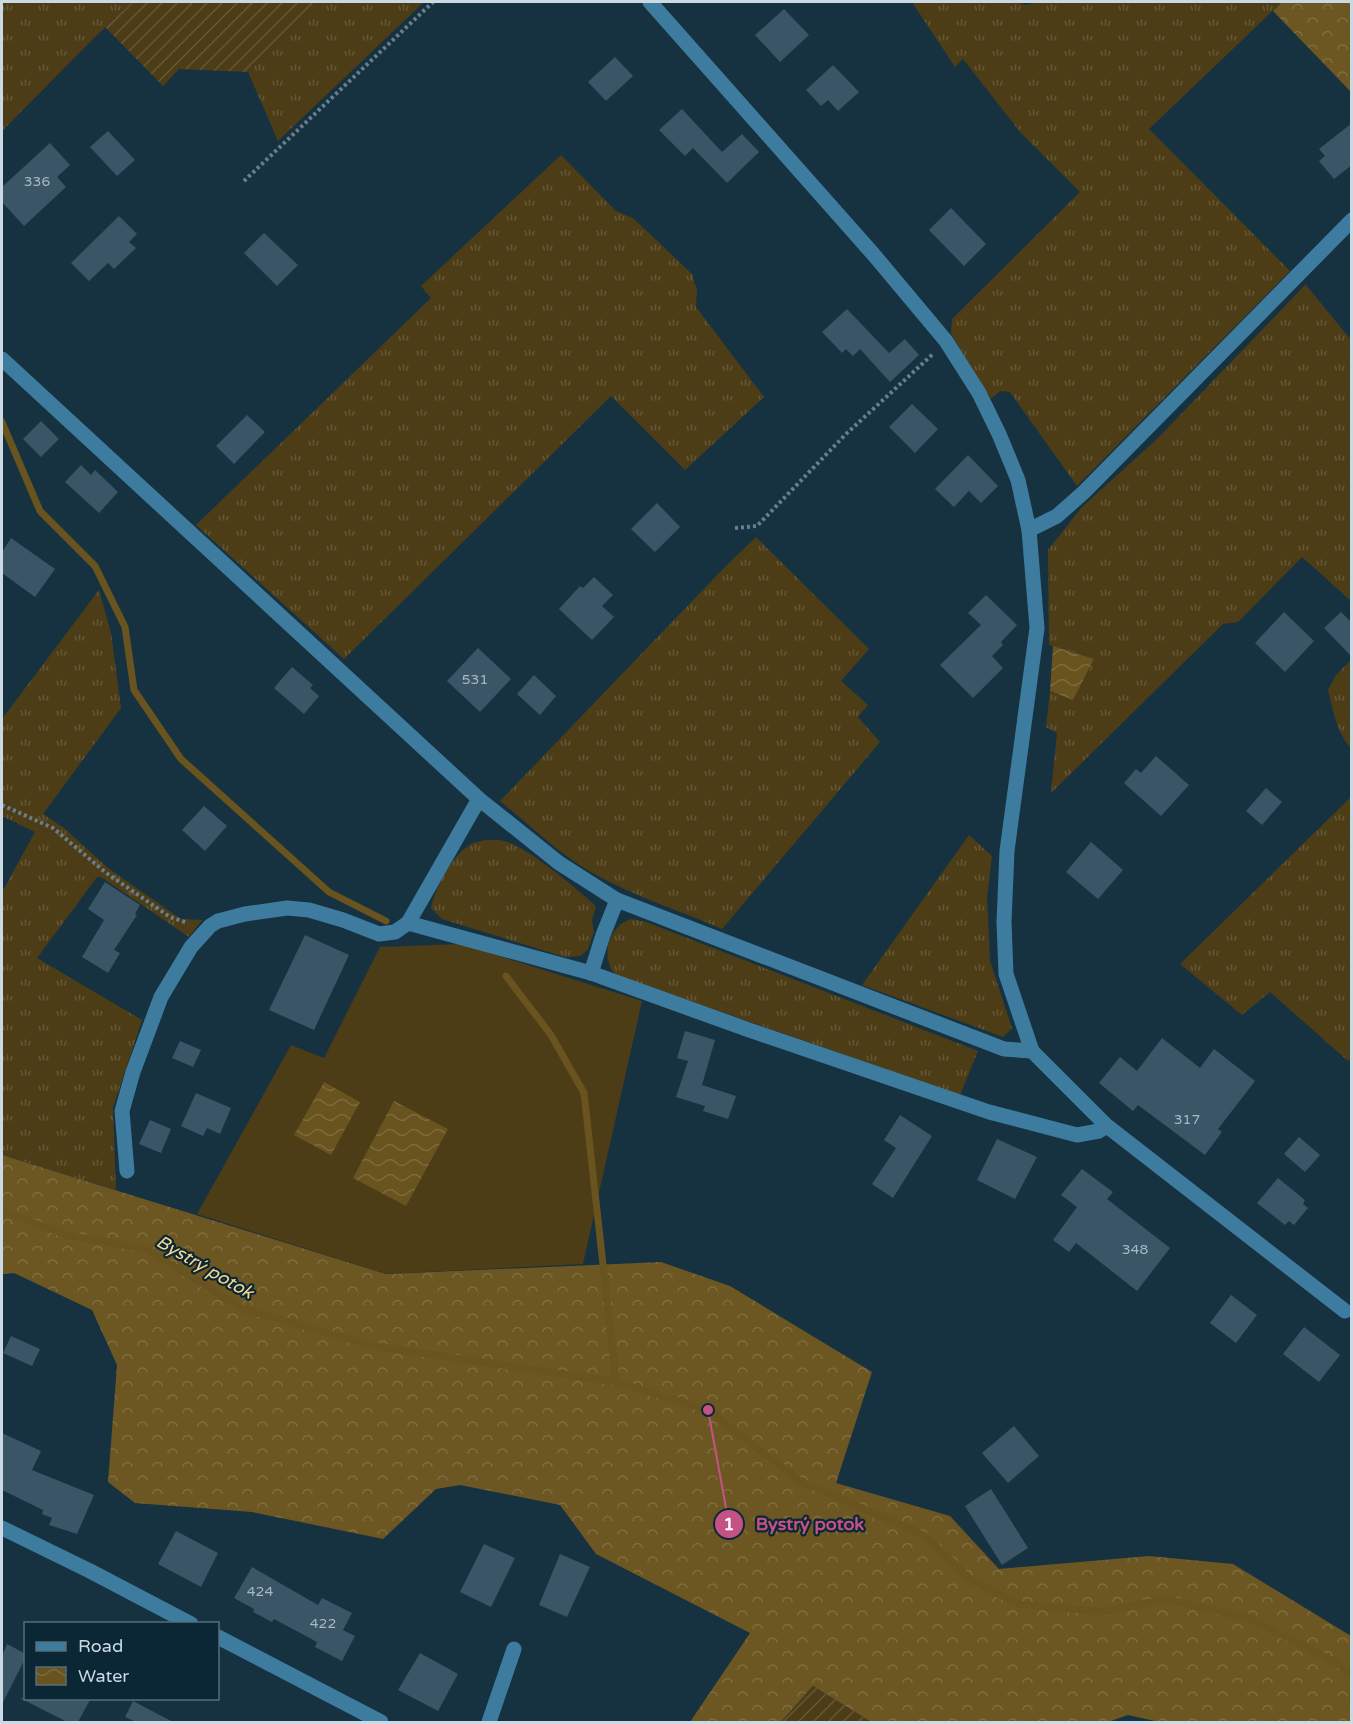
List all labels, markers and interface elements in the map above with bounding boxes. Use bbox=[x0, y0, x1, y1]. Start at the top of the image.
house number: 336 bbox=[24, 173, 50, 190]
house number: 531 bbox=[462, 671, 488, 688]
house number: 317 bbox=[1174, 1111, 1200, 1128]
water label: Bystrý potok bbox=[153, 1230, 258, 1304]
house number: 348 bbox=[1122, 1241, 1148, 1258]
callout: Bystrý potok bbox=[714, 1506, 876, 1542]
text: 1 bbox=[723, 1513, 735, 1535]
text: Bystrý potok bbox=[756, 1513, 864, 1535]
house number: 424 bbox=[247, 1583, 273, 1600]
house number: 422 bbox=[310, 1615, 336, 1632]
legend bbox=[24, 1622, 219, 1700]
text: Road bbox=[78, 1635, 123, 1657]
text: Water bbox=[78, 1665, 129, 1687]

